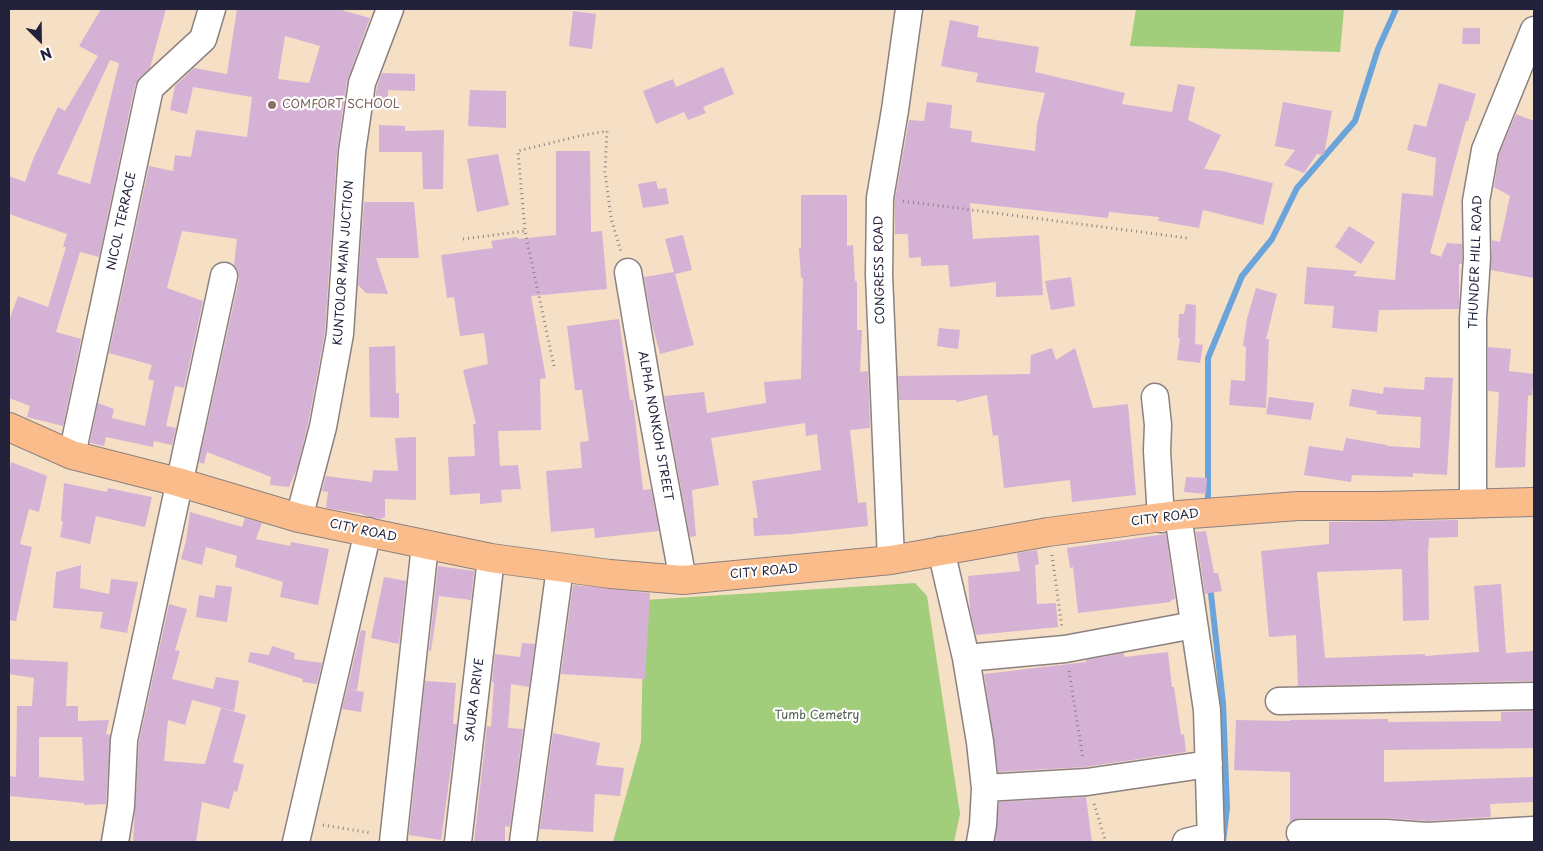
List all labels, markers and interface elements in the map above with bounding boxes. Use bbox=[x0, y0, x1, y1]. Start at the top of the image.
north arrow bbox=[15, 15, 65, 65]
text: N bbox=[37, 42, 55, 66]
place label: COMFORT SCHOOL bbox=[282, 98, 400, 112]
marker: COMFORT SCHOOL bbox=[266, 99, 278, 111]
street label: NICOL TERRACE bbox=[105, 170, 139, 272]
street label: KUNTOLOR MAIN JUCTION bbox=[331, 180, 357, 346]
street label: THUNDER HILL ROAD bbox=[1466, 195, 1486, 329]
street label: CONGRESS ROAD bbox=[872, 216, 888, 324]
street label: ALPHA NONKOH STREET bbox=[635, 350, 675, 502]
street label: CITY ROAD bbox=[1130, 507, 1200, 529]
street label: CITY ROAD bbox=[328, 517, 398, 545]
street label: CITY ROAD bbox=[729, 562, 799, 582]
street label: SAURA DRIVE bbox=[463, 657, 487, 743]
park label: Tumb Cemetry bbox=[775, 709, 859, 723]

